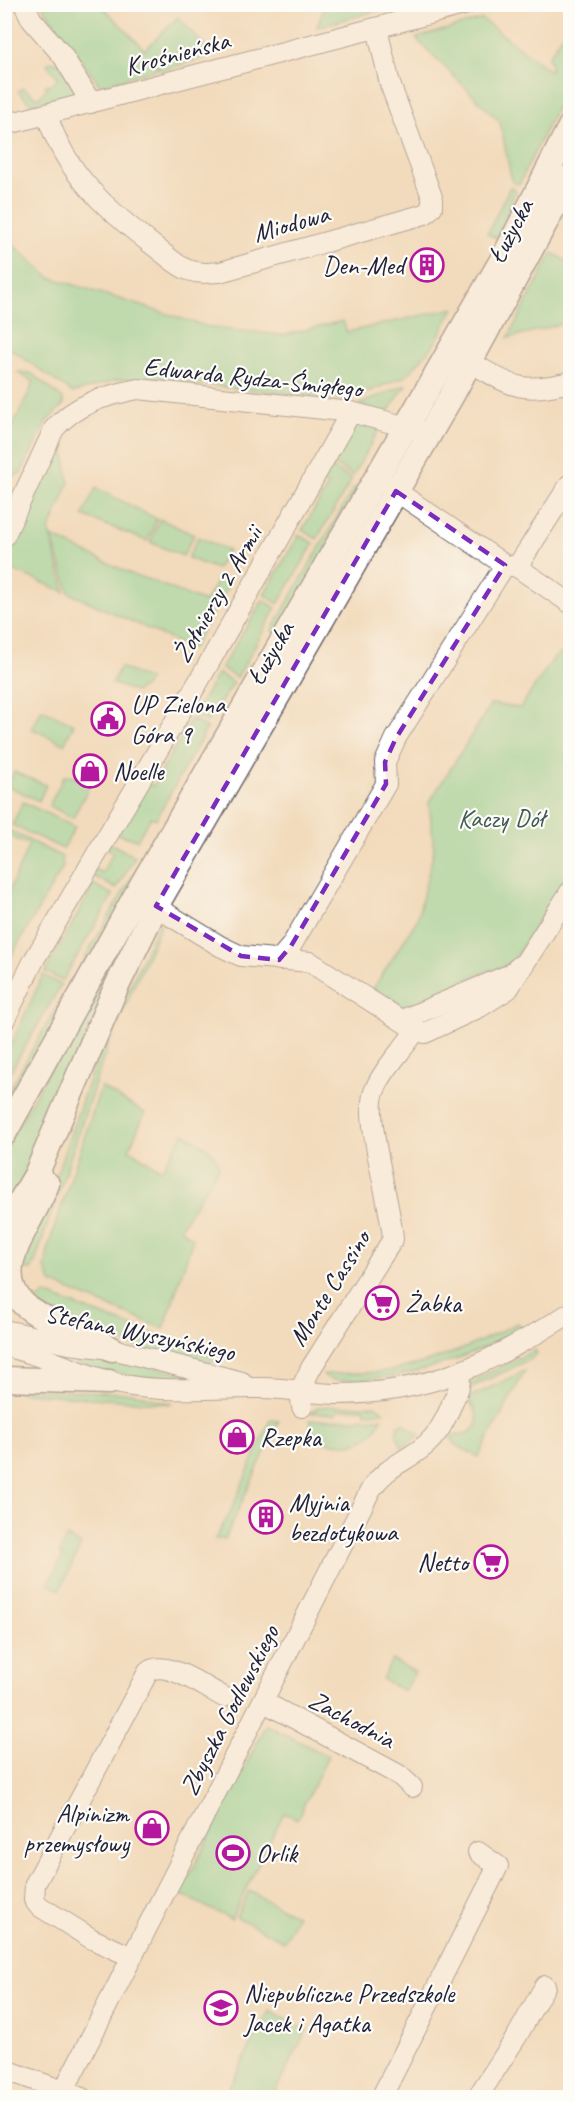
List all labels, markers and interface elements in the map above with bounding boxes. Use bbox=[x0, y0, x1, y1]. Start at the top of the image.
street label: Krośnieńska bbox=[121, 23, 235, 83]
street label: Łużycka bbox=[480, 192, 542, 269]
street label: Miodowa bbox=[249, 197, 334, 250]
building icon: Den-Med bbox=[409, 247, 445, 283]
place label: Den-Med bbox=[323, 249, 408, 282]
street label: Edwarda Rydza-Śmigłego bbox=[142, 350, 366, 406]
street label: Żołnierzy 2 Armii bbox=[165, 517, 271, 668]
street label: Łużycka bbox=[239, 614, 302, 691]
place label: UP Zielona Góra 9 bbox=[131, 688, 227, 751]
public building icon: UP Zielona Góra 9 bbox=[90, 701, 126, 737]
shop icon: Noelle bbox=[72, 753, 108, 789]
place label: Noelle bbox=[113, 755, 165, 788]
park label: Kaczy Dół bbox=[458, 802, 549, 835]
street label: Monte Cassino bbox=[281, 1222, 379, 1352]
supermarket icon: Żabka bbox=[364, 1285, 400, 1321]
place label: Żabka bbox=[405, 1287, 463, 1320]
street label: Stefana Wyszyńskiego bbox=[42, 1296, 239, 1369]
shop icon: Rzepka bbox=[219, 1419, 255, 1455]
place label: Rzepka bbox=[260, 1421, 322, 1454]
place label: Myjnia bezdotykowa bbox=[289, 1486, 399, 1549]
building icon: Myjnia bezdotykowa bbox=[248, 1499, 284, 1535]
supermarket icon: Netto bbox=[473, 1544, 509, 1580]
place label: Netto bbox=[417, 1546, 471, 1579]
street label: Zbyszka Godlewskiego bbox=[172, 1618, 287, 1801]
street label: Zachodnia bbox=[303, 1683, 402, 1757]
place label: Alpinizm przemysłowy bbox=[24, 1797, 131, 1860]
shop icon: Alpinizm przemysłowy bbox=[134, 1810, 170, 1846]
sports icon: Orlik bbox=[215, 1835, 251, 1871]
place label: Orlik bbox=[256, 1837, 300, 1870]
place label: Niepubliczne Przedszkole Jacek i Agatka bbox=[242, 1977, 456, 2040]
school or university icon: Niepubliczne Przedszkole Jacek i Agatka bbox=[203, 1990, 239, 2026]

